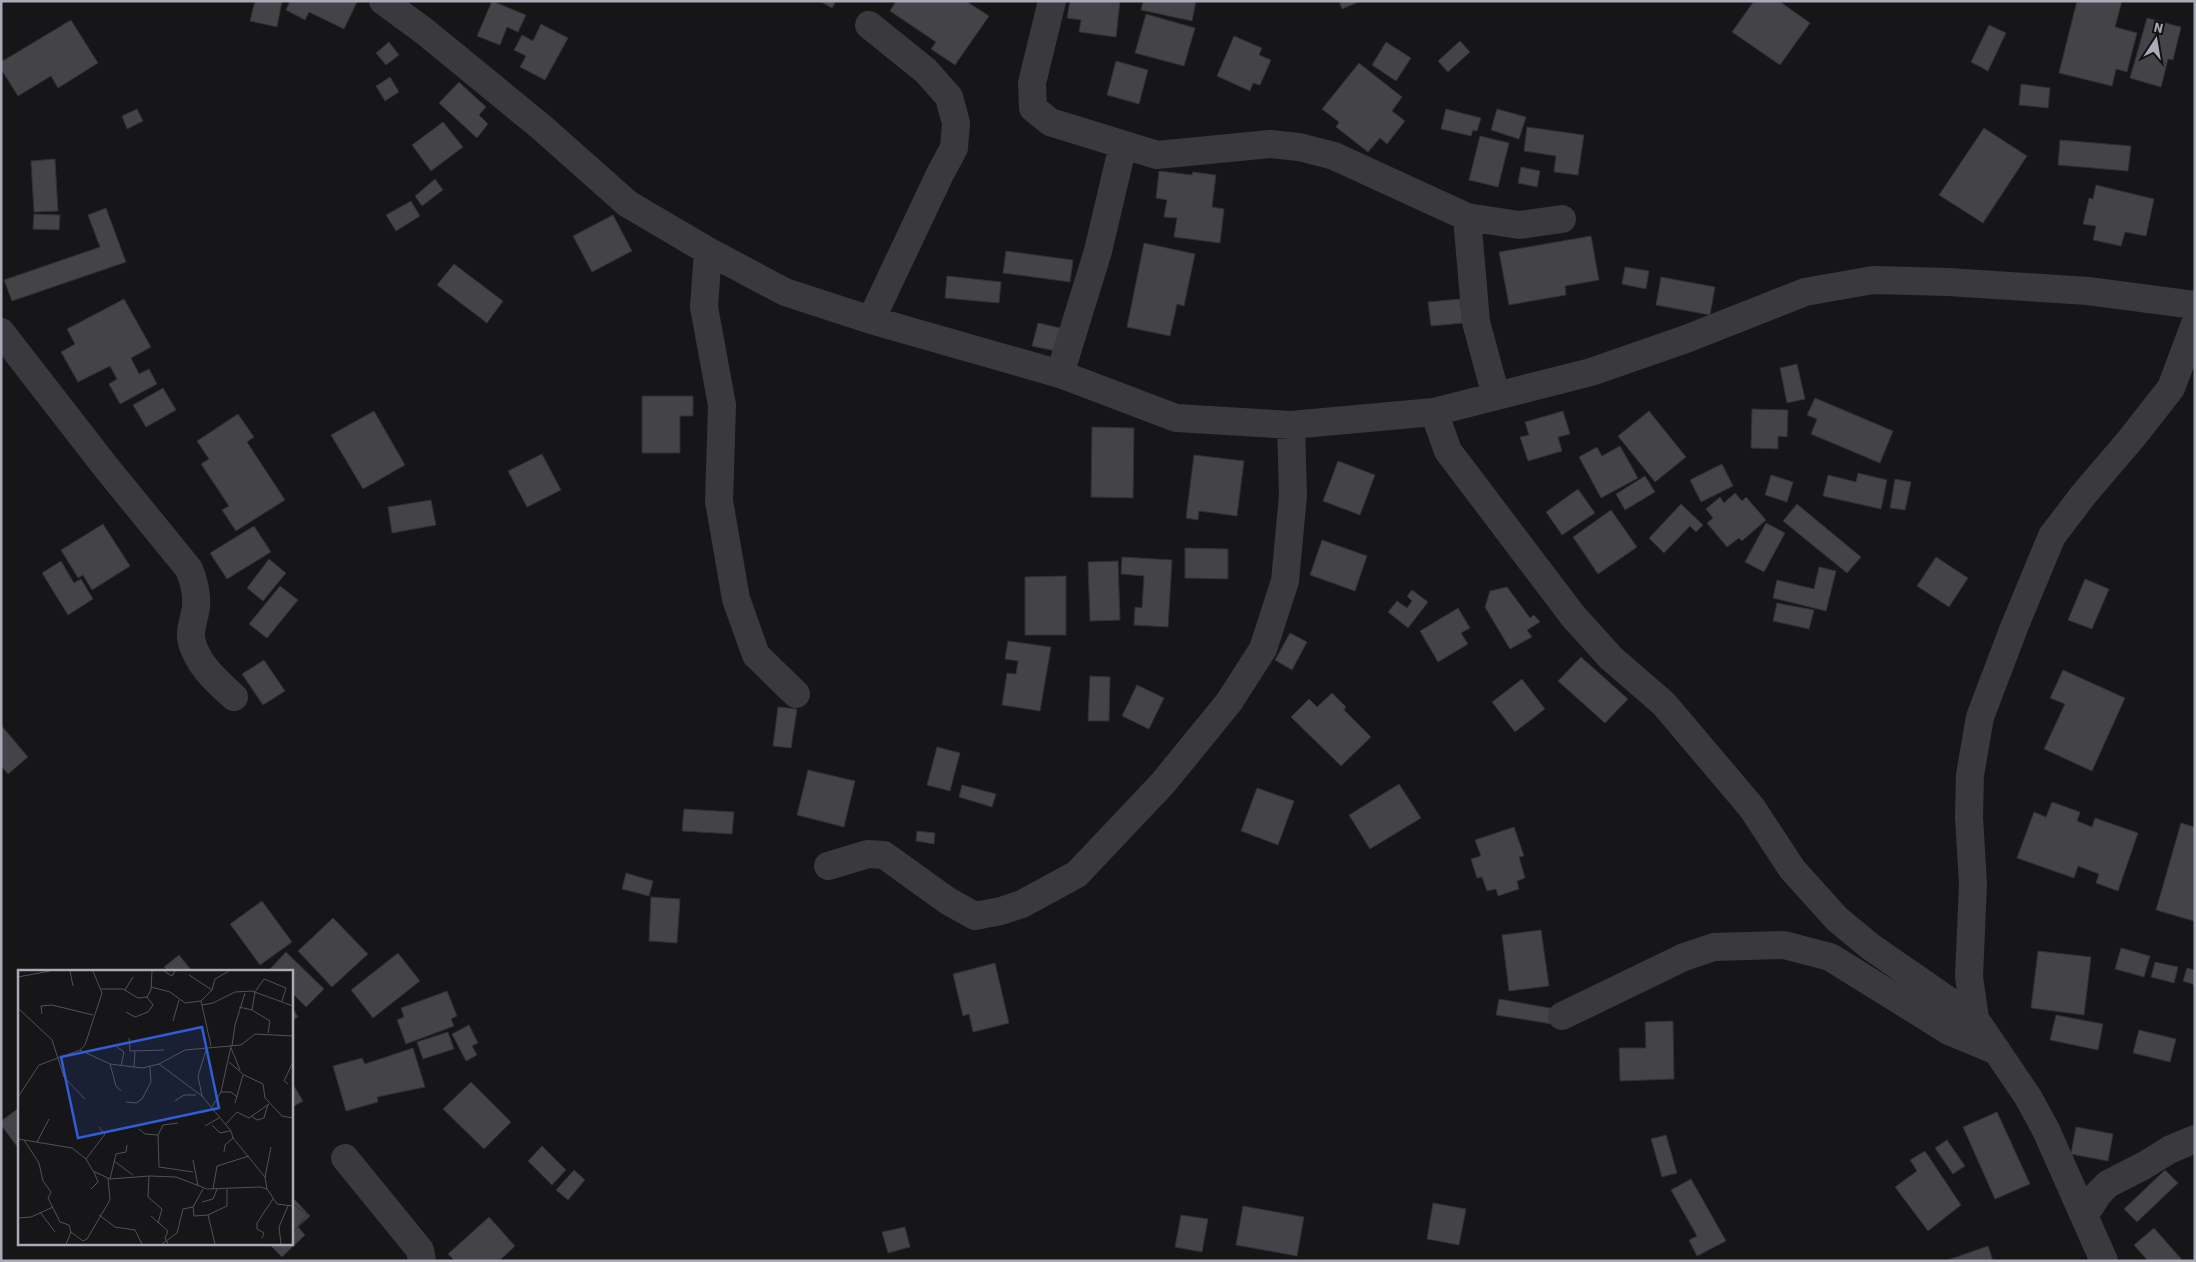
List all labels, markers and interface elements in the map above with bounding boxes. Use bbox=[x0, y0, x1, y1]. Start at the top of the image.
north arrow bbox=[2131, 15, 2181, 65]
text: N bbox=[2152, 18, 2165, 39]
inset map bbox=[18, 970, 292, 1244]

